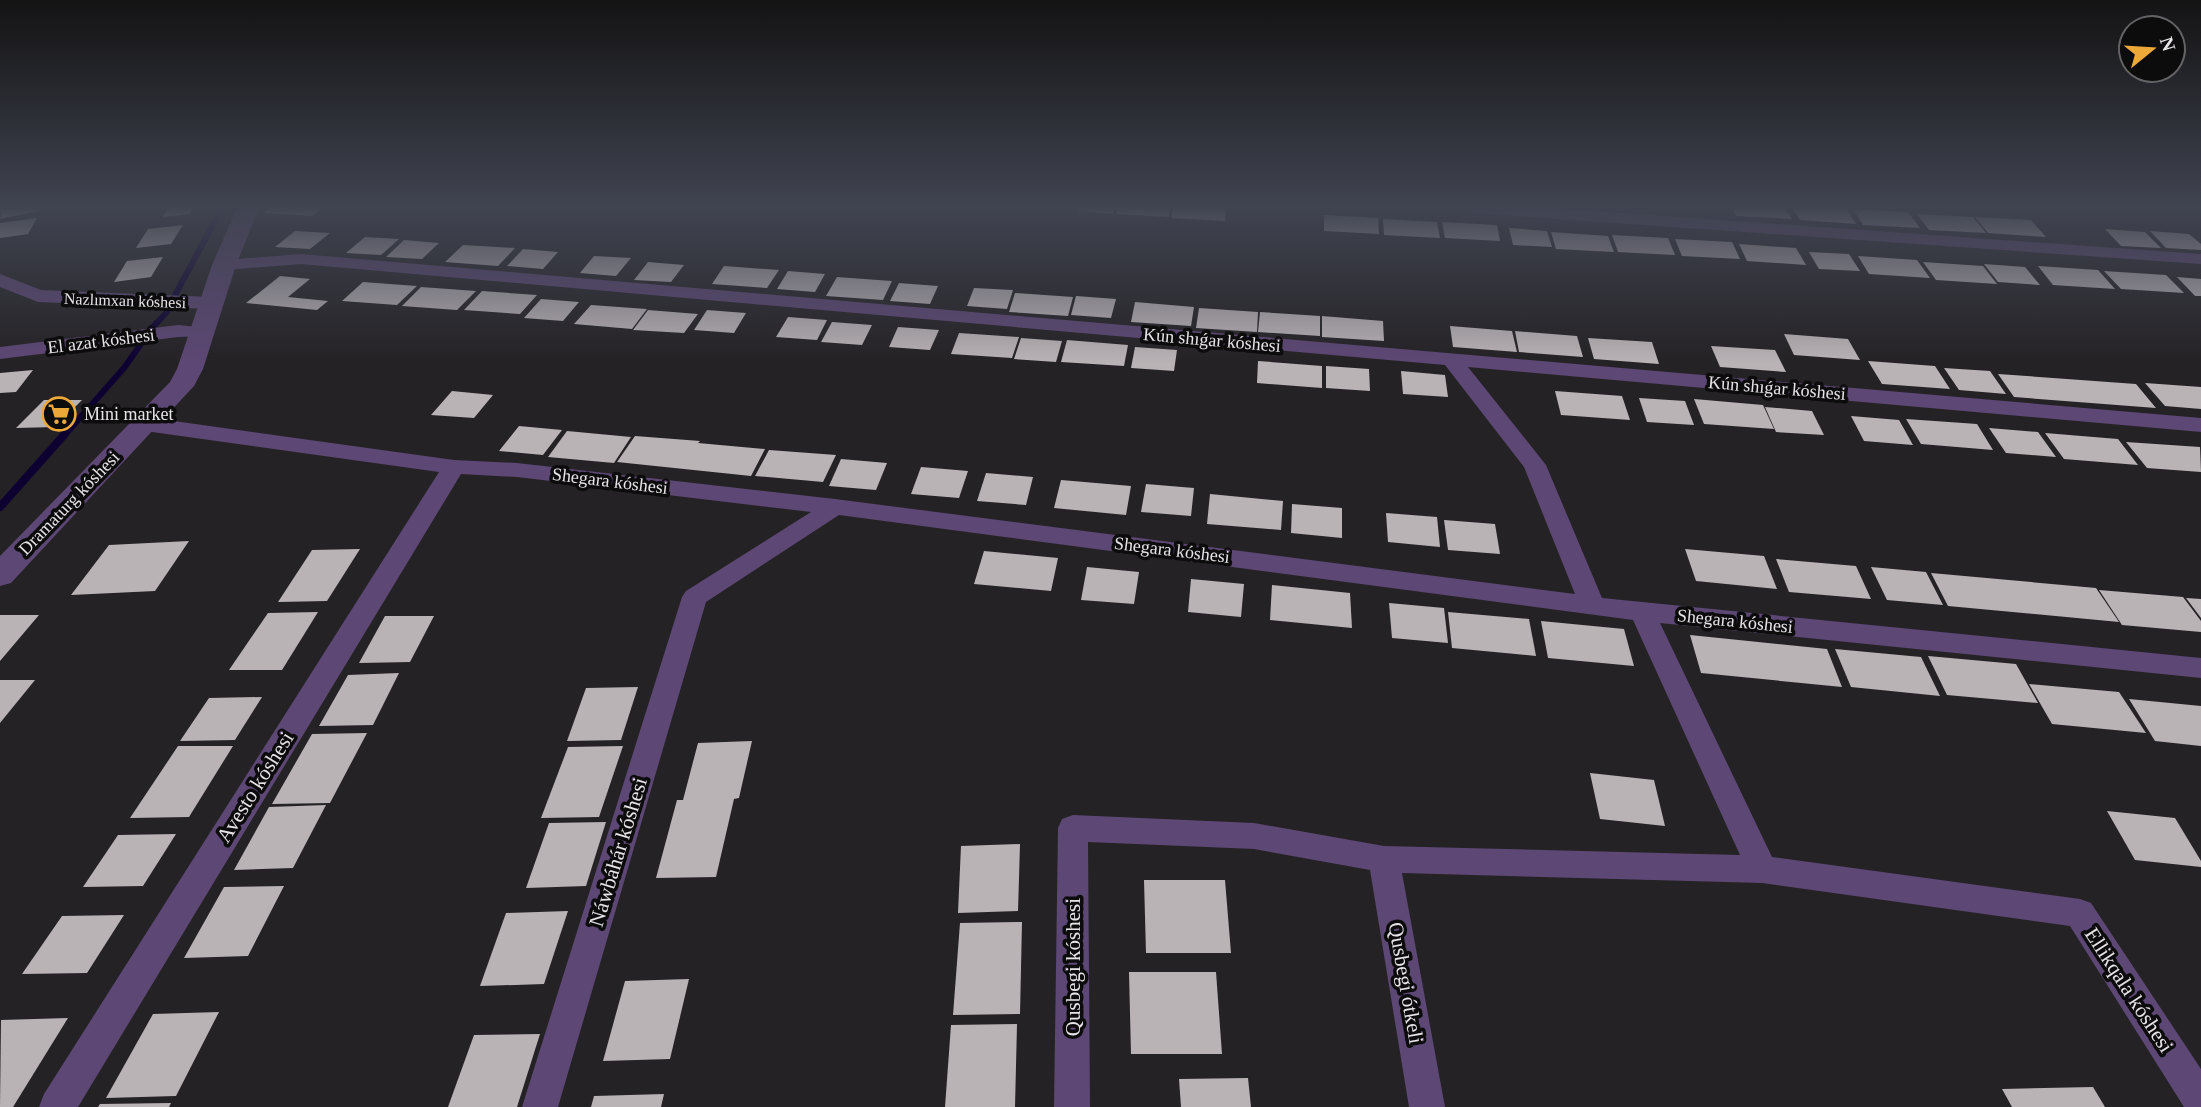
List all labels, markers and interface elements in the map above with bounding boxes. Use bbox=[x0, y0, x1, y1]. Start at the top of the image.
north arrow bbox=[2117, 14, 2187, 84]
text: N bbox=[2156, 34, 2180, 54]
street label: Nazlımxan kóshesi bbox=[64, 290, 187, 311]
street label: El azat kóshesi bbox=[46, 324, 156, 358]
street label: Kún shıǵar kóshesi bbox=[1142, 324, 1282, 356]
street label: Kún shıǵar kóshesi bbox=[1707, 372, 1847, 404]
supermarket icon: Mini market bbox=[40, 395, 78, 433]
place label: Mini market bbox=[84, 404, 173, 424]
street label: Dramaturg kóshesi bbox=[15, 447, 123, 559]
street label: Shegara kóshesi bbox=[551, 464, 669, 498]
street label: Shegara kóshesi bbox=[1113, 533, 1231, 567]
street label: Shegara kóshesi bbox=[1676, 605, 1794, 637]
street label: Avesto kóshesi bbox=[211, 727, 299, 847]
street label: Náwbáhár kóshesi bbox=[584, 774, 652, 929]
street label: Qusbegi kóshesi bbox=[1061, 898, 1085, 1036]
street label: Qusbegi ótkeli bbox=[1383, 920, 1429, 1046]
street label: Ellikqala kóshesi bbox=[2080, 923, 2178, 1057]

